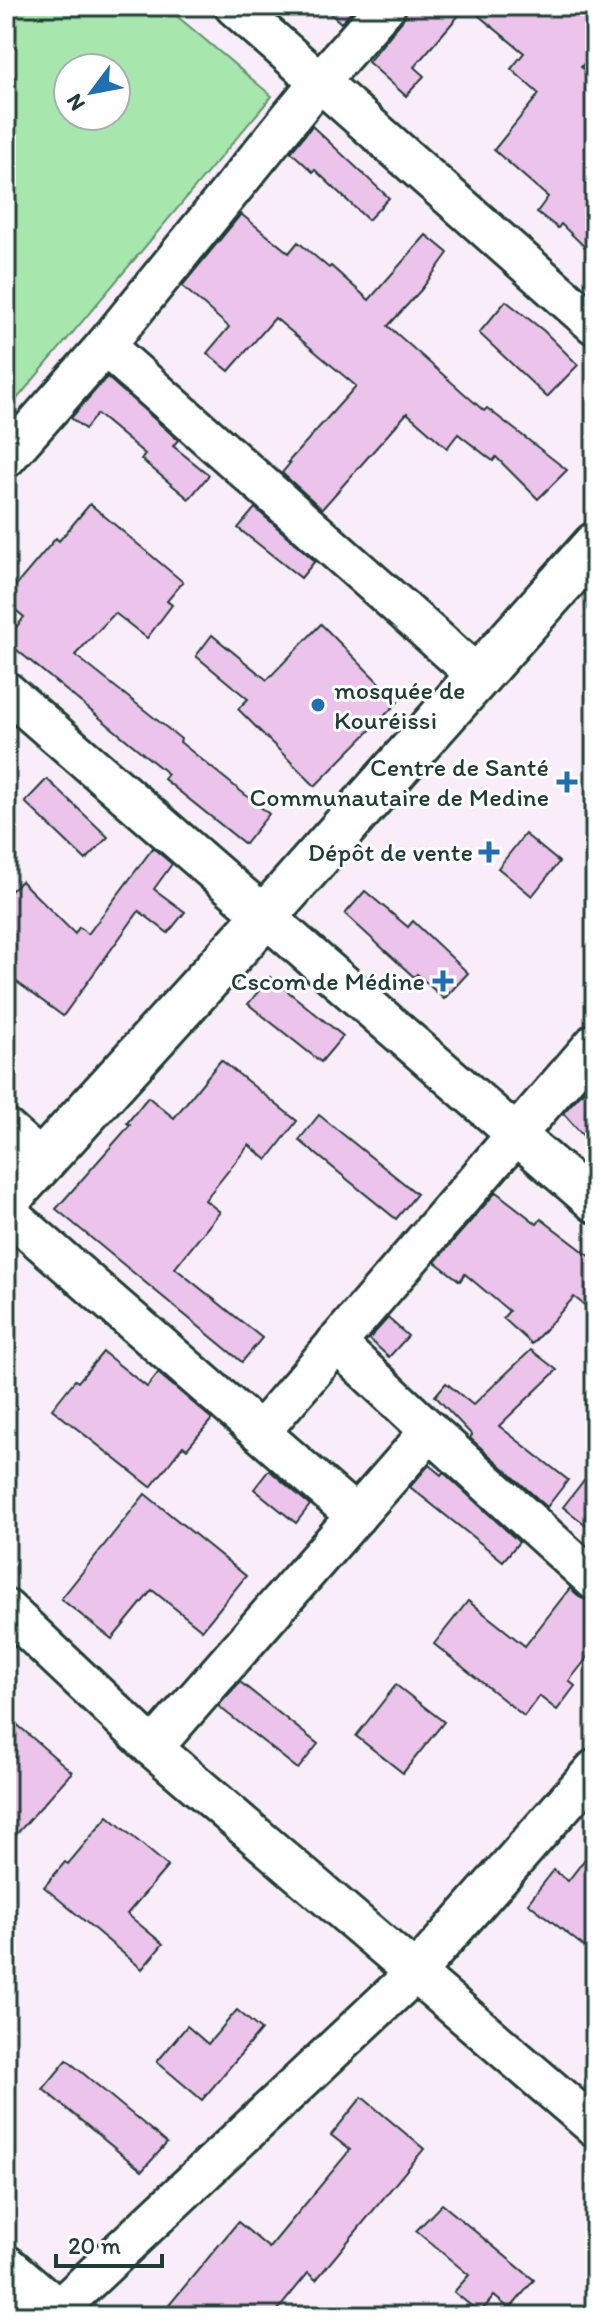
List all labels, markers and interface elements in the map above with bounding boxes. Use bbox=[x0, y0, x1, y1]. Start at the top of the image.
north arrow bbox=[52, 52, 132, 132]
text: N bbox=[60, 89, 91, 116]
place label: mosquée de Kouréissi bbox=[334, 674, 466, 736]
marker: mosquée de Kouréissi bbox=[309, 696, 327, 714]
place label: Centre de Santé Communautaire de Medine bbox=[250, 751, 549, 813]
marker: Centre de Santé Communautaire de Medine bbox=[556, 771, 578, 793]
place label: Dépôt de vente bbox=[308, 836, 473, 868]
marker: Dépôt de vente bbox=[480, 843, 498, 861]
place label: Cscom de Médine bbox=[231, 965, 425, 997]
marker: Cscom de Médine bbox=[432, 970, 454, 992]
scale bar bbox=[56, 2218, 162, 2268]
text: 20 m bbox=[68, 2231, 121, 2260]

